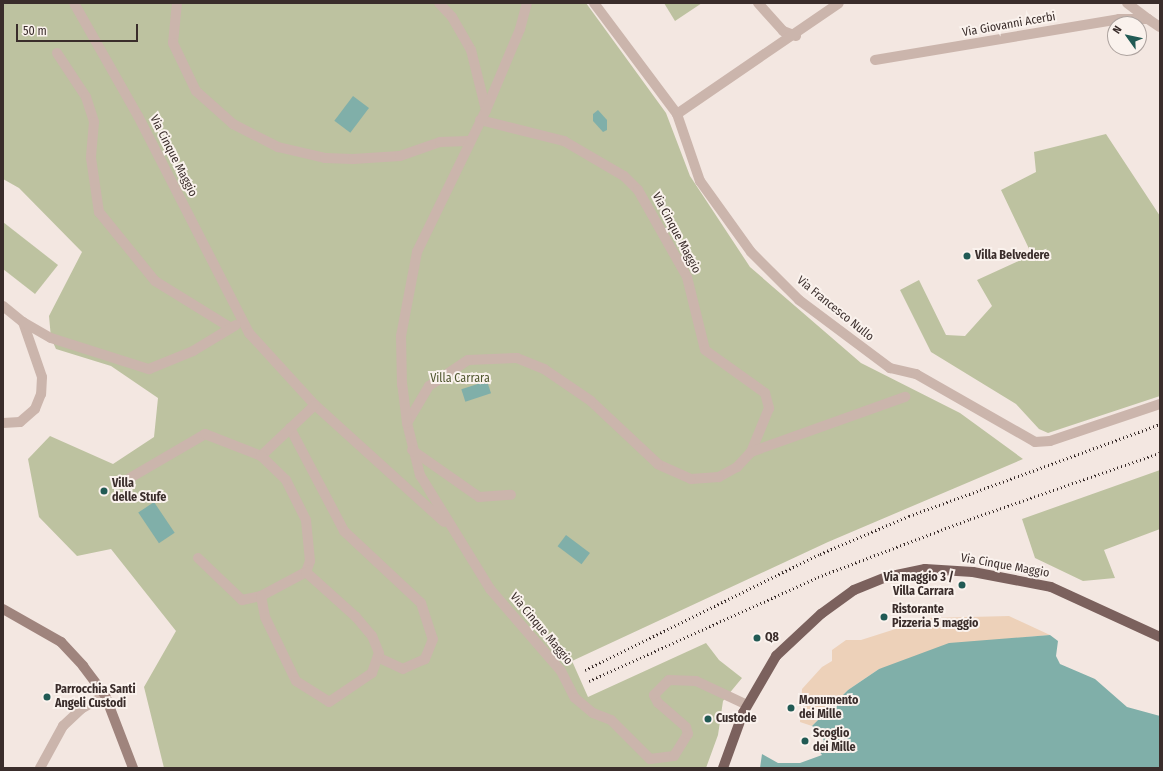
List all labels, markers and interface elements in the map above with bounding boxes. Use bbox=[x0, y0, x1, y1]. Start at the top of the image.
street label: Via Giovanni Acerbi bbox=[961, 10, 1057, 40]
scale bar bbox=[18, 16, 140, 42]
north arrow bbox=[1107, 16, 1147, 56]
text: N bbox=[1110, 23, 1125, 36]
text: 50 m bbox=[23, 24, 47, 38]
street label: Via Cinque Maggio bbox=[146, 113, 200, 199]
street label: Via Cinque Maggio bbox=[649, 190, 703, 276]
place label: Villa Belvedere bbox=[975, 249, 1050, 263]
marker: Villa Belvedere bbox=[962, 251, 972, 261]
street label: Via Francesco Nullo bbox=[794, 274, 876, 344]
park label: Villa Carrara bbox=[430, 372, 490, 386]
place label: Villa delle Stufe bbox=[112, 477, 166, 505]
marker: Villa delle Stufe bbox=[99, 486, 109, 496]
street label: Via Cinque Maggio bbox=[960, 551, 1050, 581]
place label: Via maggio 3 / Villa Carrara bbox=[883, 571, 954, 599]
marker: Via maggio 3 / Villa Carrara bbox=[957, 580, 967, 590]
street label: Via Cinque Maggio bbox=[507, 590, 575, 668]
place label: Ristorante Pizzeria 5 maggio bbox=[892, 603, 978, 631]
marker: Ristorante Pizzeria 5 maggio bbox=[879, 612, 889, 622]
place label: Q8 bbox=[765, 631, 779, 645]
marker: Q8 bbox=[752, 633, 762, 643]
place label: Parrocchia Santi Angeli Custodi bbox=[55, 683, 136, 711]
marker: Parrocchia Santi Angeli Custodi bbox=[42, 692, 52, 702]
place label: Monumento dei Mille bbox=[799, 694, 859, 722]
marker: Monumento dei Mille bbox=[786, 703, 796, 713]
place label: Custode bbox=[716, 712, 757, 726]
marker: Custode bbox=[703, 714, 713, 724]
place label: Scoglio dei Mille bbox=[813, 727, 856, 755]
marker: Scoglio dei Mille bbox=[800, 736, 810, 746]

